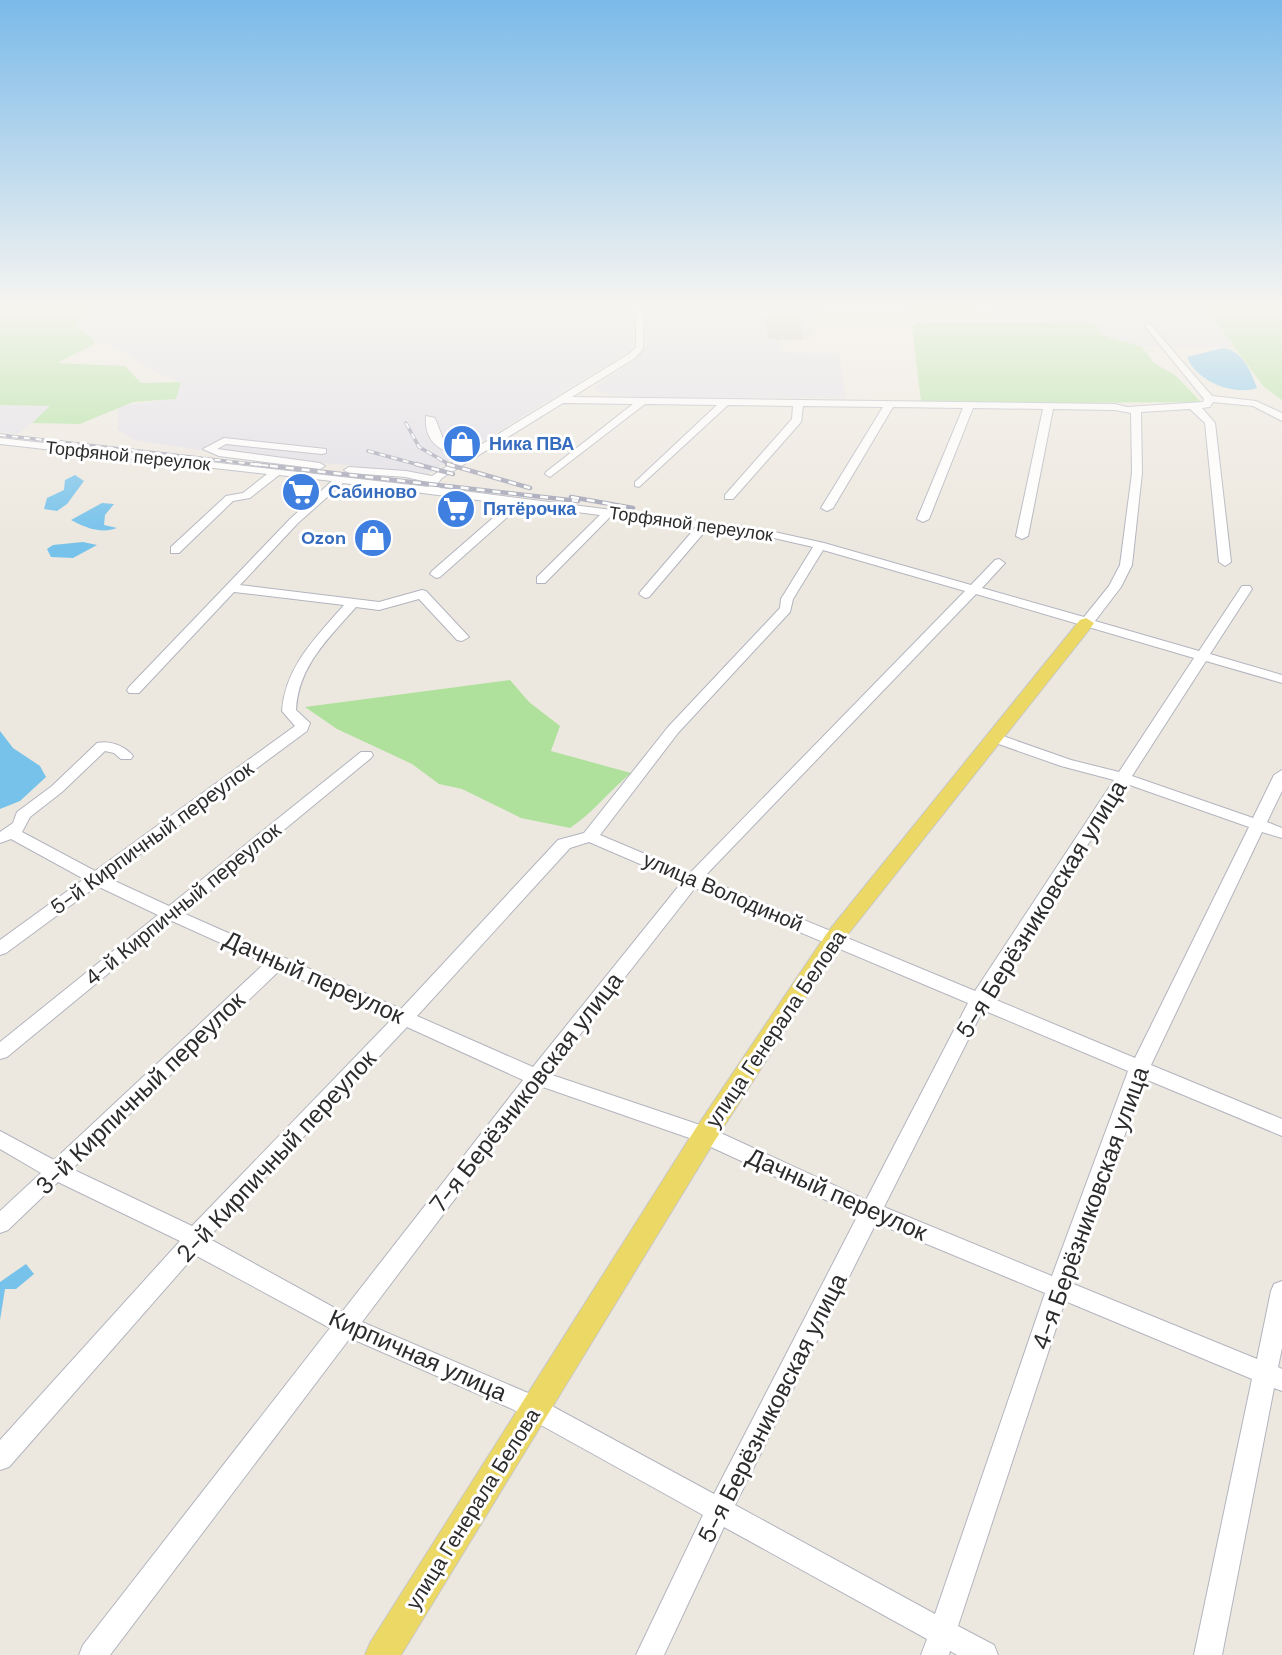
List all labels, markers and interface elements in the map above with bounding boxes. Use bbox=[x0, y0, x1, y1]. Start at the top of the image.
shop icon: Ника ПВА bbox=[441, 423, 483, 465]
place label: Ника ПВА bbox=[489, 432, 574, 456]
street label: Торфяной переулок bbox=[44, 435, 212, 477]
supermarket icon: Сабиново bbox=[280, 471, 322, 513]
place label: Сабиново bbox=[328, 480, 417, 504]
supermarket icon: Пятёрочка bbox=[435, 488, 477, 530]
place label: Пятёрочка bbox=[483, 497, 577, 521]
street label: Торфяной переулок bbox=[607, 501, 775, 547]
shop icon: Ozon bbox=[352, 517, 394, 559]
place label: Ozon bbox=[301, 526, 346, 550]
street label: 5-й Кирпичный переулок bbox=[45, 754, 260, 921]
street label: 5-я Берёзниковская улица bbox=[949, 774, 1134, 1044]
street label: 4-й Кирпичный переулок bbox=[79, 816, 288, 992]
street label: улица Володиной bbox=[639, 846, 807, 938]
street label: Дачный переулок bbox=[219, 923, 409, 1031]
street label: улица Генерала Белова bbox=[699, 924, 853, 1133]
street label: 7-я Берёзниковская улица bbox=[423, 965, 630, 1218]
street label: 3-й Кирпичный переулок bbox=[29, 985, 252, 1201]
street label: 2-й Кирпичный переулок bbox=[170, 1043, 383, 1269]
street label: 4-я Берёзниковская улица bbox=[1024, 1062, 1156, 1354]
street label: Дачный переулок bbox=[742, 1140, 932, 1248]
street label: 5-я Берёзниковская улица bbox=[690, 1267, 854, 1548]
street label: Кирпичная улица bbox=[324, 1302, 512, 1408]
street label: улица Генерала Белова bbox=[399, 1403, 547, 1615]

